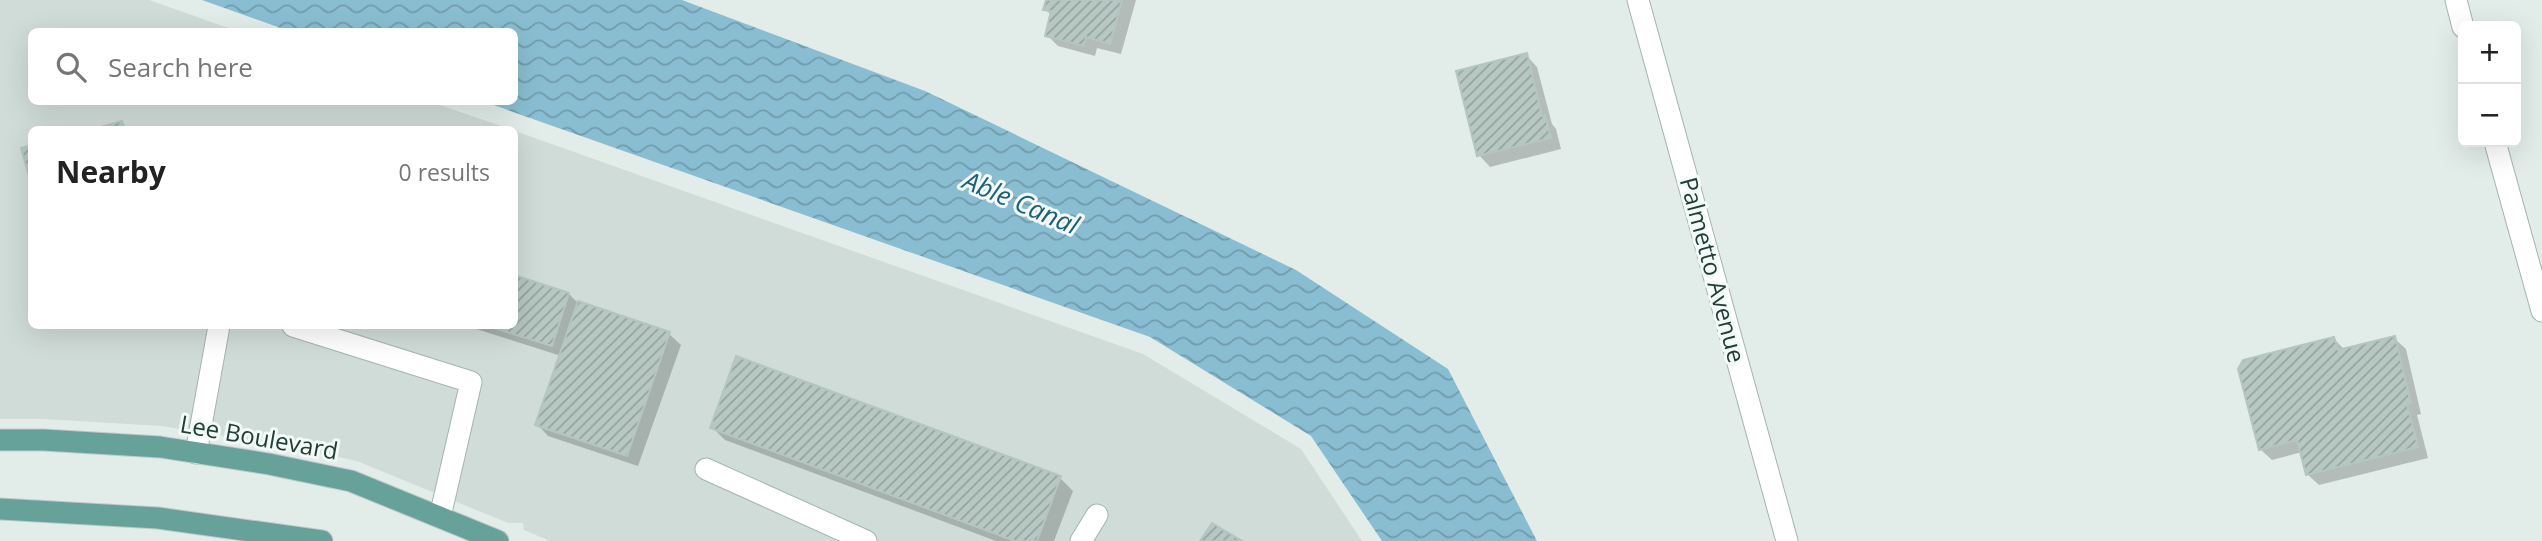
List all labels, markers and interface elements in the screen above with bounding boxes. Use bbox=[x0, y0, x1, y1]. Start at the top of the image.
map controls bbox=[2458, 21, 2521, 147]
button: + bbox=[2458, 21, 2521, 84]
search box bbox=[28, 28, 518, 105]
icon: search bbox=[52, 48, 90, 86]
text: Search here bbox=[108, 49, 253, 85]
button: − bbox=[2458, 84, 2521, 147]
text: Nearby bbox=[56, 151, 166, 192]
text: 0 results bbox=[399, 156, 490, 188]
water label: Able Canal bbox=[956, 161, 1086, 243]
street label: Palmetto Avenue bbox=[1673, 173, 1754, 366]
street label: Lee Boulevard bbox=[178, 406, 341, 467]

